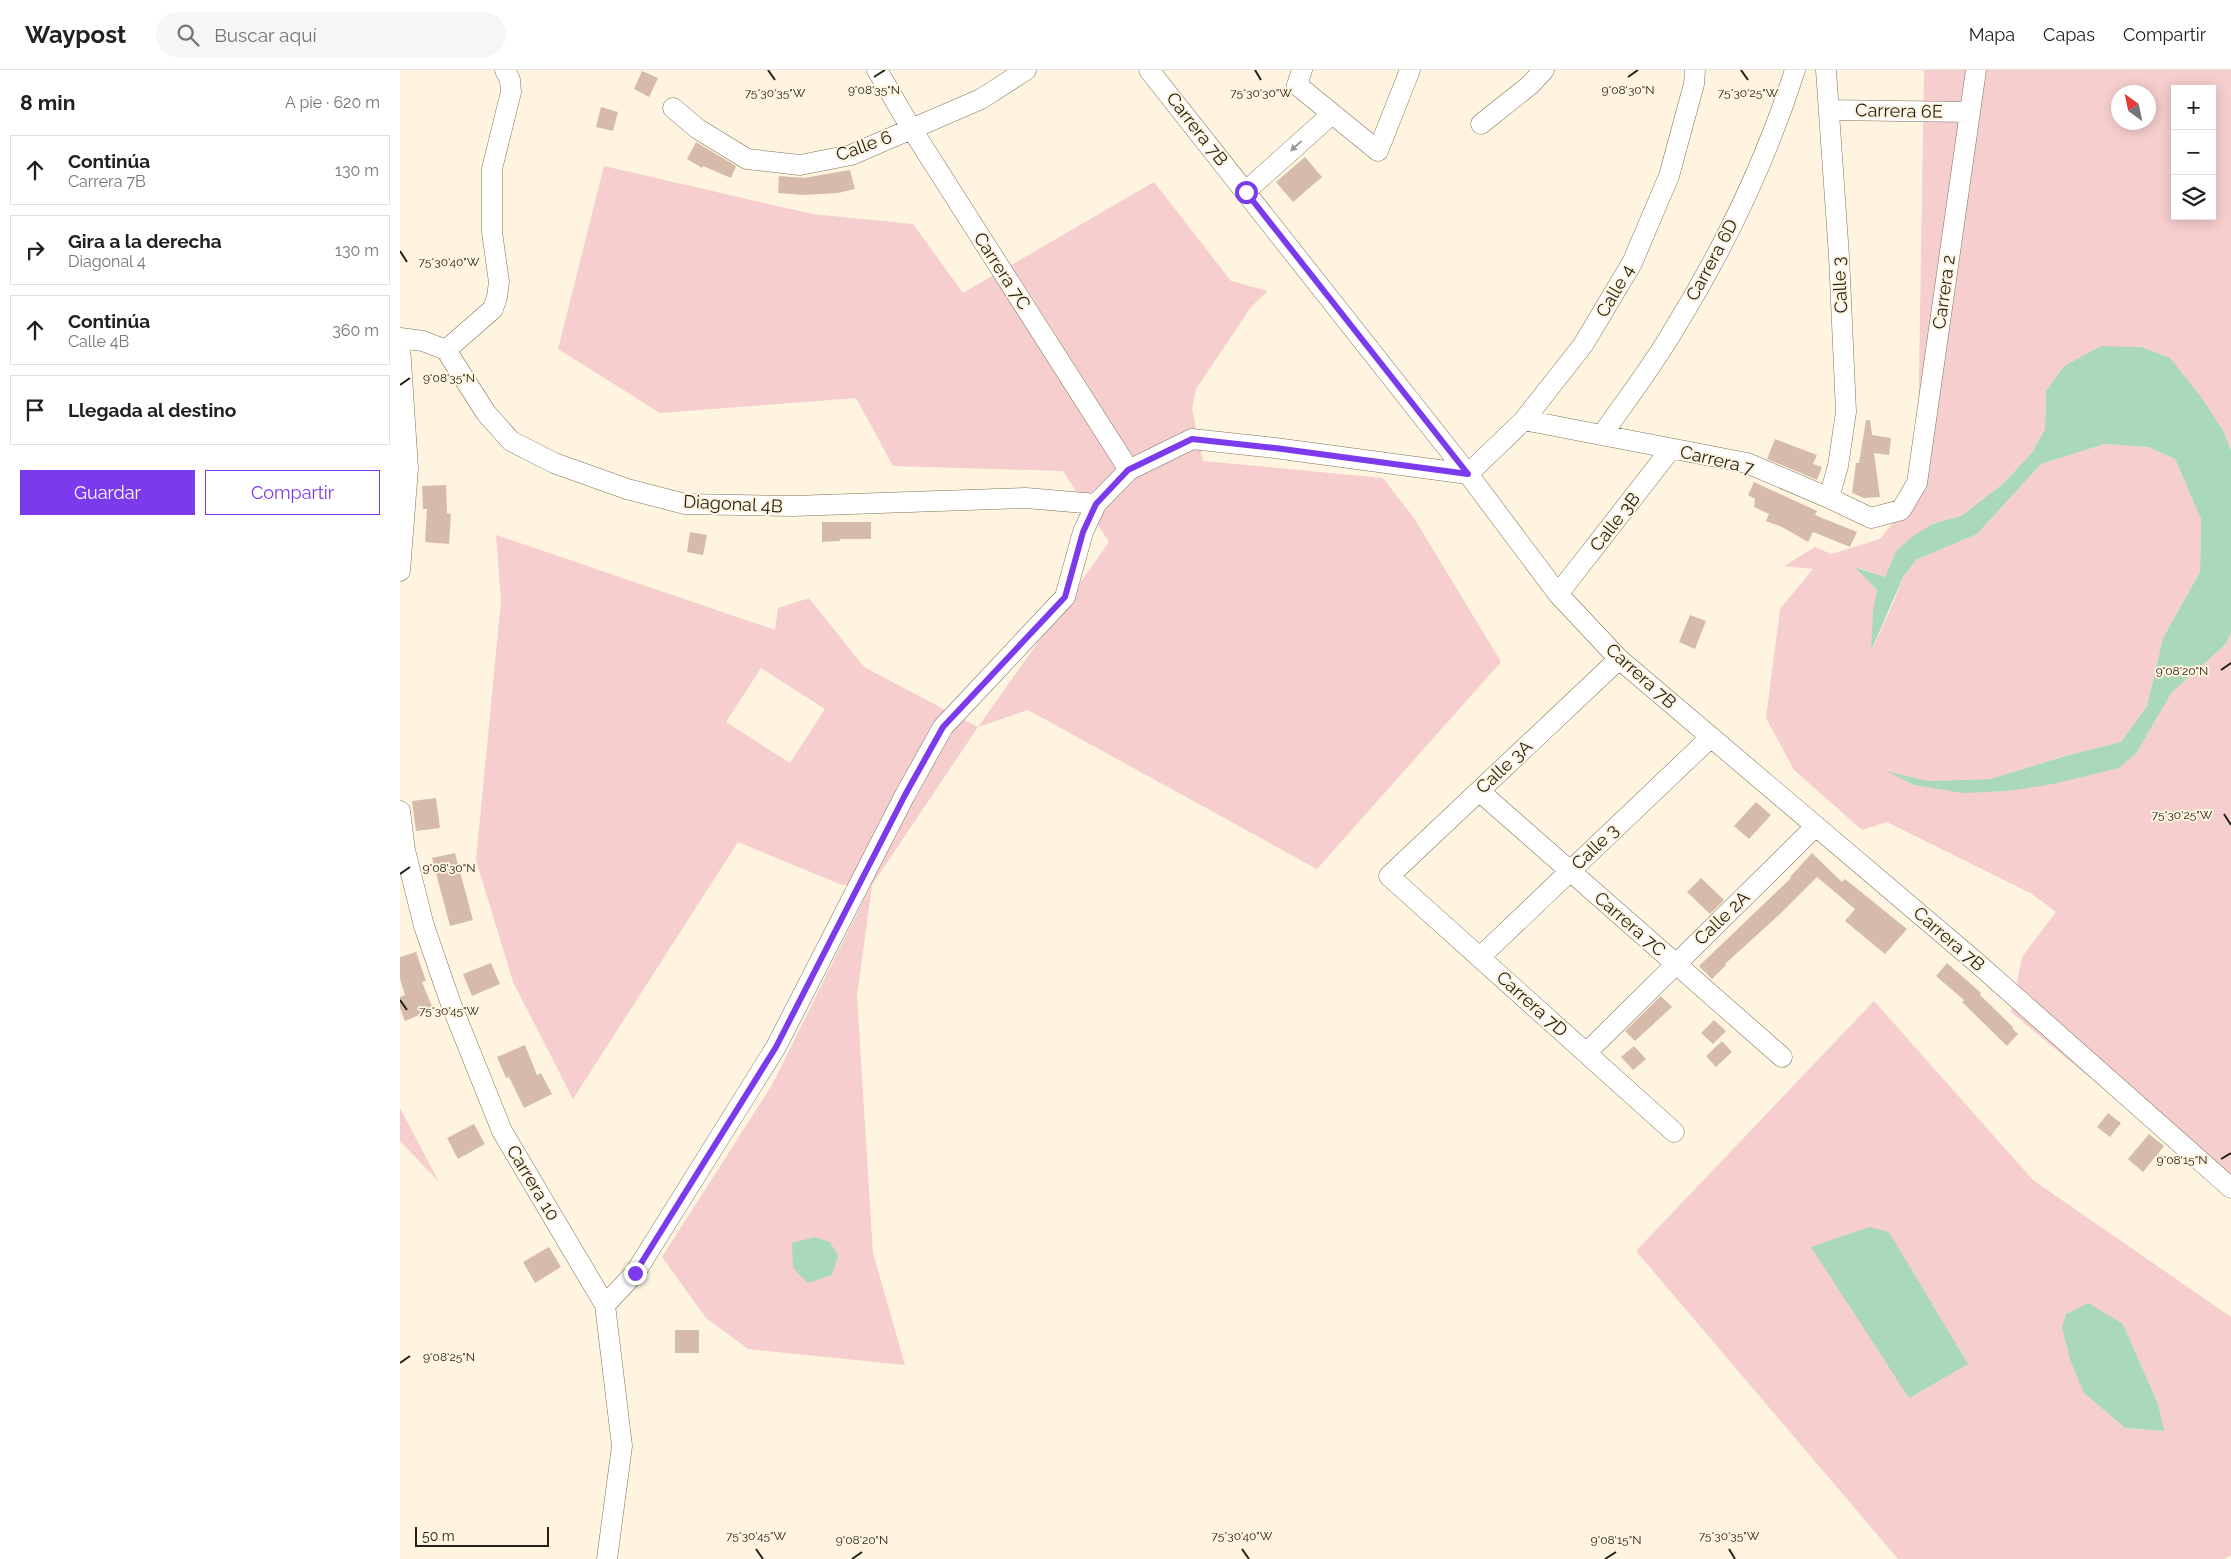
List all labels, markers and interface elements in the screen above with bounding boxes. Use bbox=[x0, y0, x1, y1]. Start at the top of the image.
search box bbox=[156, 12, 506, 57]
text: Waypost bbox=[25, 20, 126, 49]
icon: search bbox=[174, 21, 202, 49]
text: Buscar aquí bbox=[214, 24, 317, 46]
text: Mapa bbox=[1969, 24, 2015, 45]
text: Capas bbox=[2043, 24, 2095, 45]
text: Compartir bbox=[2123, 24, 2206, 45]
text: 9°08'35"N bbox=[848, 83, 900, 97]
text: 9°08'30"N bbox=[1602, 83, 1654, 97]
north arrow bbox=[2111, 85, 2156, 130]
map controls bbox=[2171, 85, 2216, 220]
button: + bbox=[2171, 85, 2216, 130]
text: 75°30'35"W bbox=[745, 86, 806, 100]
text: 75°30'30"W bbox=[1230, 86, 1292, 100]
text: 75°30'25"W bbox=[1718, 86, 1779, 100]
street label: Carrera 7B bbox=[1162, 88, 1233, 170]
text: 8 min bbox=[20, 90, 75, 115]
text: A pie · 620 m bbox=[285, 93, 380, 112]
street label: Carrera 6E bbox=[1855, 99, 1943, 122]
street label: Calle 6 bbox=[833, 126, 895, 165]
button: − bbox=[2171, 130, 2216, 175]
one-way arrow bbox=[1289, 141, 1302, 152]
text: Continúa bbox=[68, 150, 150, 172]
icon: ahead bbox=[21, 156, 49, 184]
text: 130 m bbox=[335, 161, 379, 180]
text: Carrera 7B bbox=[68, 172, 146, 191]
button: layers bbox=[2171, 175, 2216, 220]
route start bbox=[1235, 181, 1258, 204]
street label: Carrera 6D bbox=[1681, 215, 1742, 304]
street label: Carrera 7C bbox=[970, 228, 1035, 313]
text: Gira a la derecha bbox=[68, 230, 222, 252]
icon: right bbox=[21, 236, 49, 264]
text: 130 m bbox=[335, 241, 379, 260]
text: Diagonal 4 bbox=[68, 252, 146, 271]
street label: Carrera 2 bbox=[1928, 253, 1959, 331]
text: 75°30'40"W bbox=[419, 255, 480, 269]
street label: Calle 3 bbox=[1828, 256, 1851, 314]
street label: Calle 4 bbox=[1591, 261, 1638, 321]
text: Continúa bbox=[68, 310, 150, 332]
icon: ahead bbox=[21, 316, 49, 344]
text: 360 m bbox=[332, 321, 379, 340]
text: Calle 4B bbox=[68, 332, 129, 351]
text: 9°08'35"N bbox=[423, 371, 475, 385]
icon: arrive bbox=[21, 396, 49, 424]
text: Llegada al destino bbox=[68, 399, 236, 421]
street label: Carrera 7 bbox=[1678, 441, 1757, 478]
button: Guardar bbox=[20, 470, 195, 515]
button: Compartir bbox=[205, 470, 380, 515]
street label: Calle 3B bbox=[1585, 488, 1644, 555]
street label: Diagonal 4B bbox=[683, 490, 783, 517]
street label: Carrera 7B bbox=[1602, 639, 1681, 713]
text: 9°08'20"N bbox=[2156, 664, 2208, 678]
street label: Calle 3A bbox=[1471, 735, 1536, 798]
text: 75°30'25"W bbox=[2152, 808, 2213, 822]
street label: Calle 3 bbox=[1567, 819, 1622, 874]
text: 9°08'30"N bbox=[423, 861, 475, 875]
street label: Calle 2A bbox=[1690, 886, 1754, 949]
street label: Carrera 7C bbox=[1590, 887, 1670, 960]
street label: Carrera 7B bbox=[1909, 902, 1989, 975]
street label: Carrera 7D bbox=[1493, 966, 1572, 1041]
text: 75°30'45"W bbox=[419, 1004, 479, 1018]
street label: Carrera 10 bbox=[503, 1141, 564, 1224]
text: 9°08'15"N bbox=[2157, 1153, 2207, 1167]
route end bbox=[624, 1262, 647, 1285]
text: 9°08'25"N bbox=[423, 1350, 475, 1364]
scale bar bbox=[415, 1524, 549, 1547]
text: 50 m bbox=[422, 1528, 455, 1544]
text: 75°30'45"W bbox=[726, 1529, 786, 1543]
text: 75°30'40"W bbox=[1212, 1529, 1273, 1543]
text: 75°30'35"W bbox=[1699, 1529, 1760, 1543]
text: 9°08'20"N bbox=[836, 1533, 888, 1547]
text: 9°08'15"N bbox=[1591, 1533, 1641, 1547]

